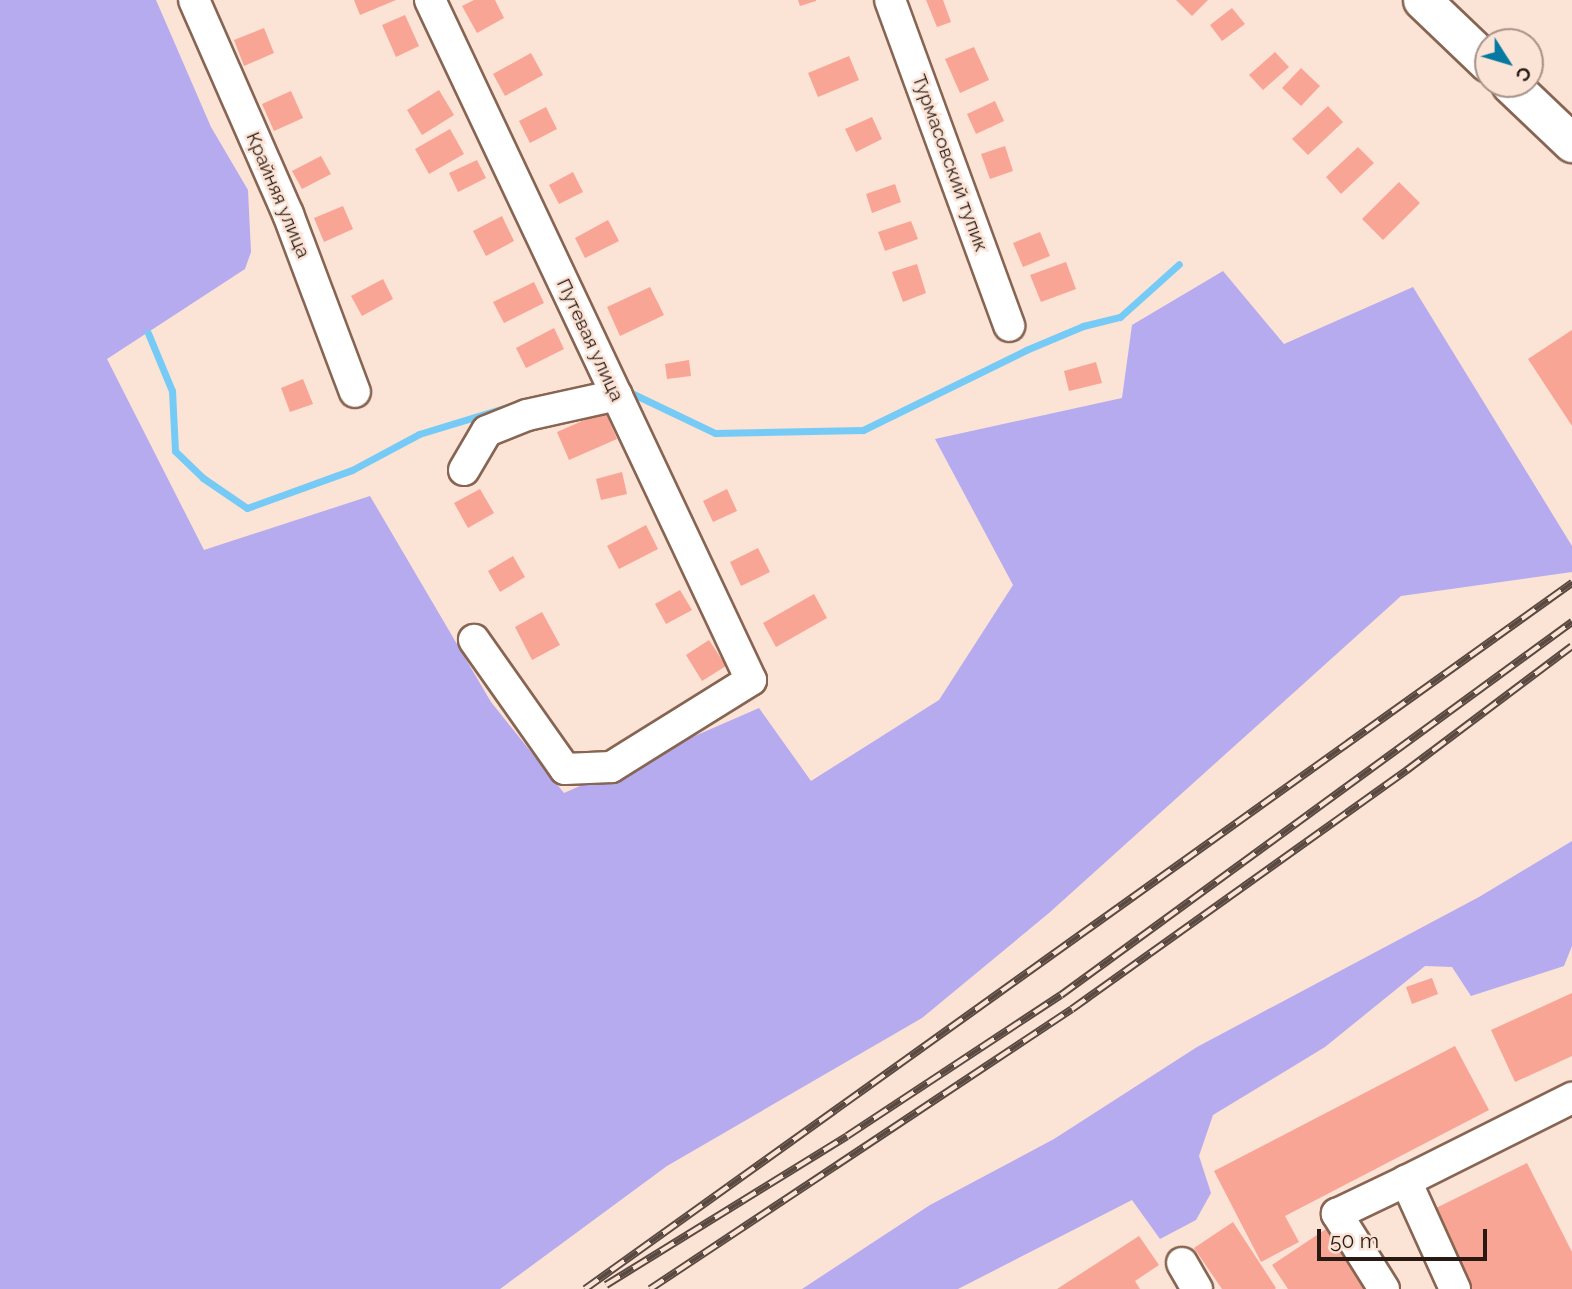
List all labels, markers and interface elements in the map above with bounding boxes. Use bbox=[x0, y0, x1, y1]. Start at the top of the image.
north arrow bbox=[1474, 28, 1544, 98]
text: С bbox=[1511, 63, 1537, 86]
street label: Турмасовский тупик bbox=[907, 71, 993, 255]
street label: Крайняя улица bbox=[241, 129, 315, 261]
street label: Путевая улица bbox=[552, 275, 628, 405]
scale bar bbox=[1320, 1216, 1490, 1260]
text: 50 m bbox=[1330, 1228, 1379, 1253]

